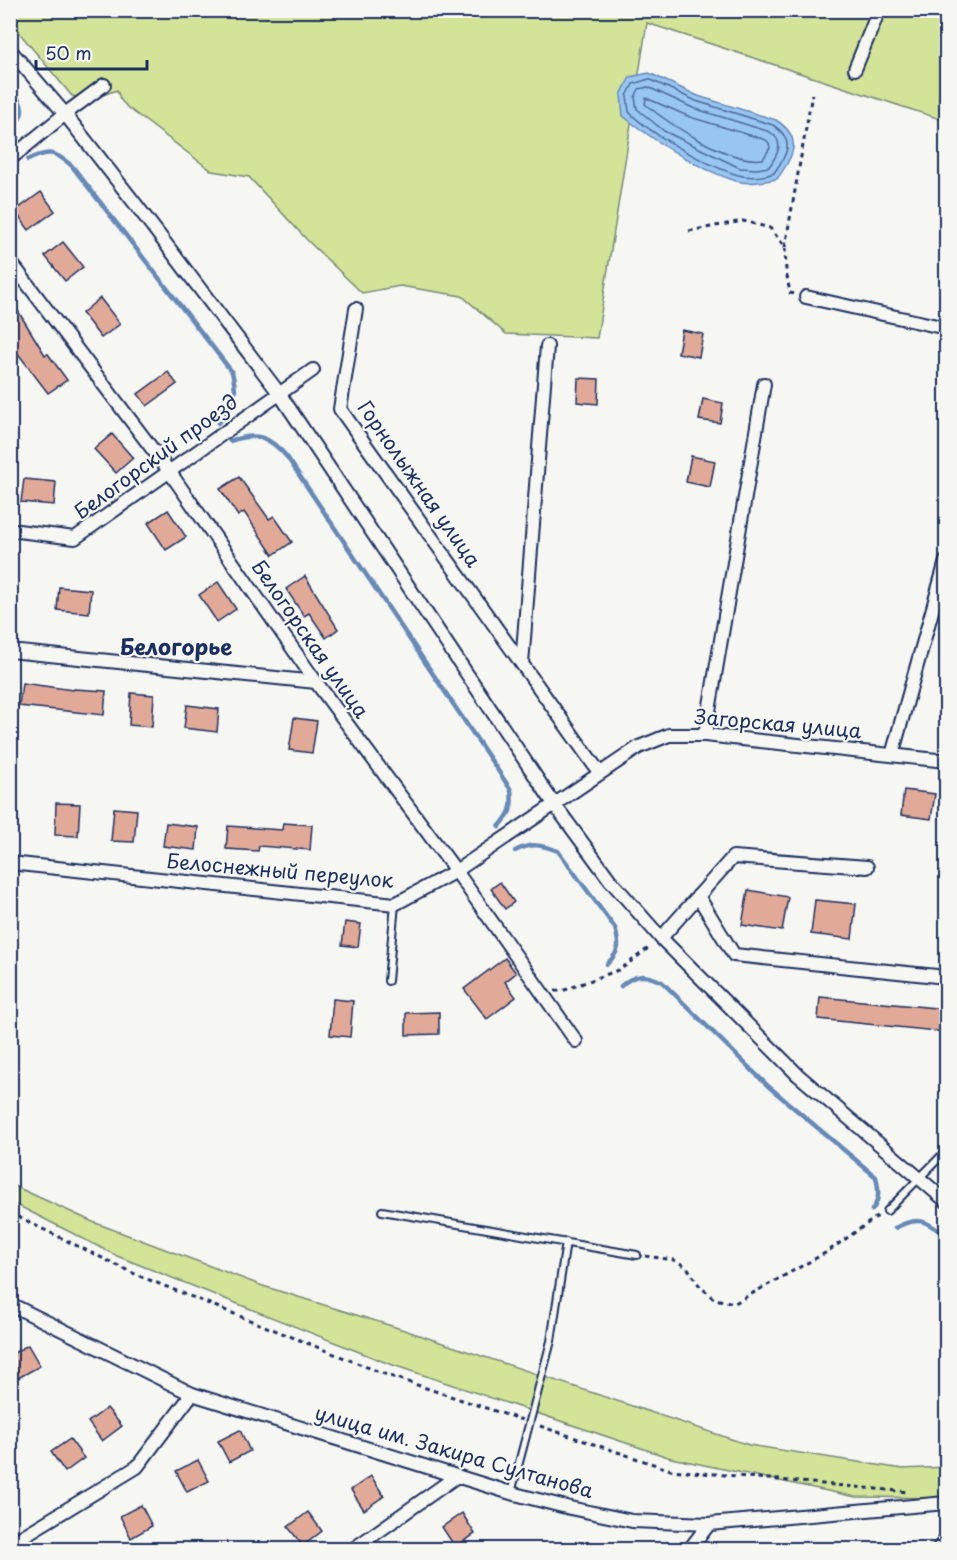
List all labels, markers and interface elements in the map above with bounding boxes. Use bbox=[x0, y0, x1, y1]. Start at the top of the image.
scale bar bbox=[36, 33, 147, 71]
text: 50 m bbox=[45, 39, 92, 66]
street label: Белогорский проезд bbox=[67, 386, 244, 526]
street label: Горнолыжная улица bbox=[351, 394, 489, 573]
street label: Белогорская улица bbox=[245, 553, 377, 724]
district label: Белогорье bbox=[120, 629, 232, 662]
street label: Загорская улица bbox=[693, 701, 863, 745]
street label: Белоснежный переулок bbox=[165, 845, 395, 895]
street label: улица им. Закира Султанова bbox=[312, 1397, 597, 1505]

